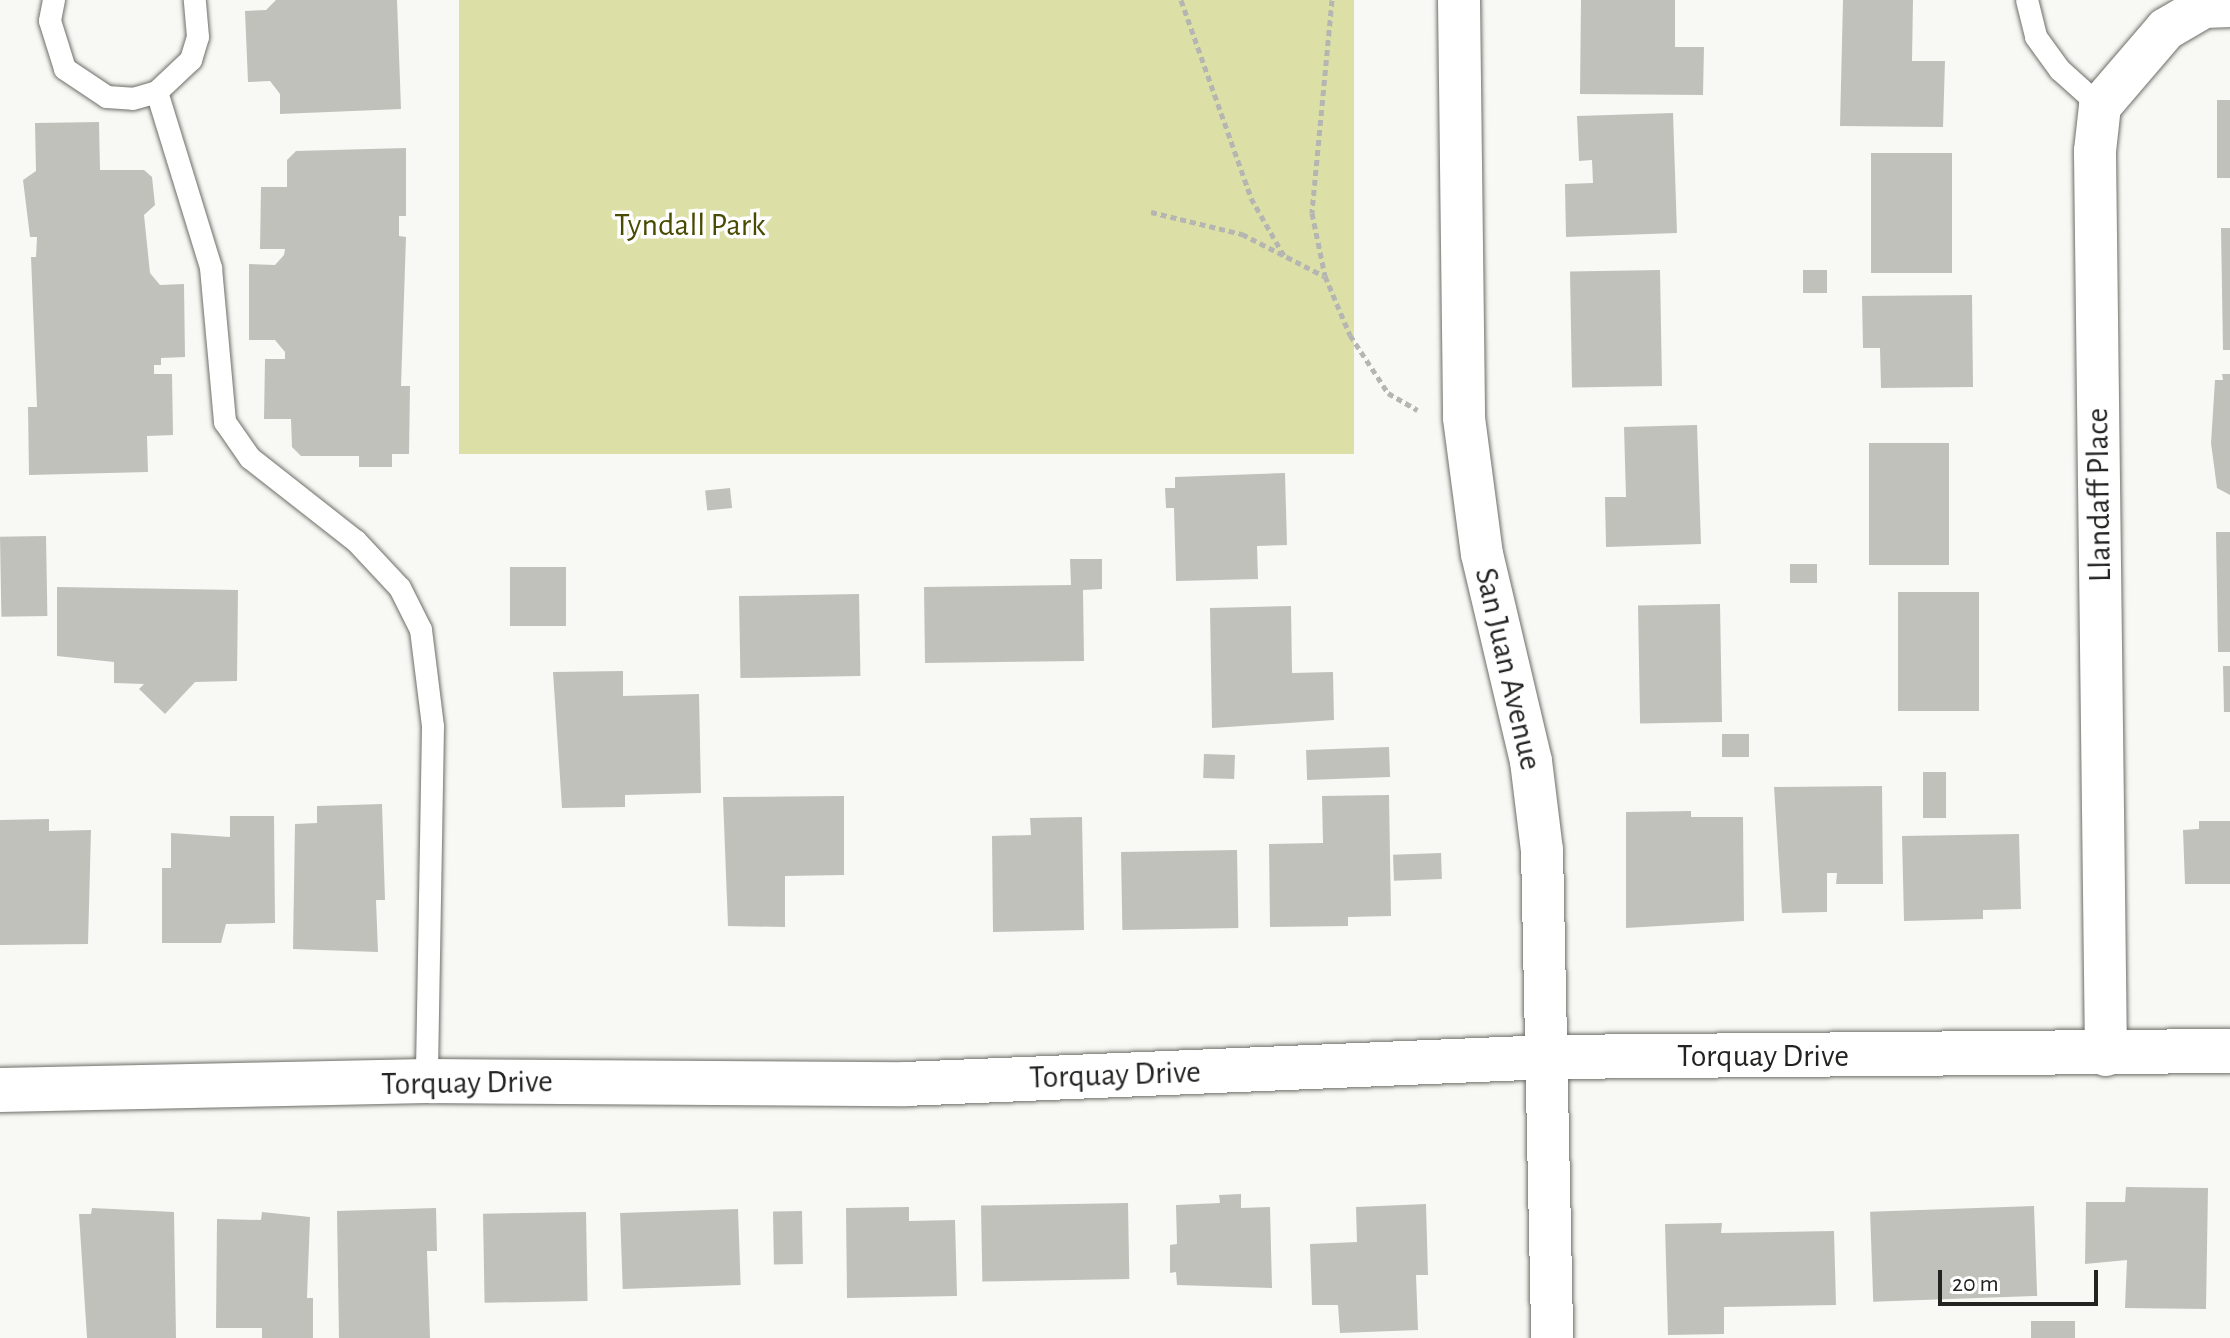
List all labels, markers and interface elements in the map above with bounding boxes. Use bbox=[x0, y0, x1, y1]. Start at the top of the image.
park label: Tyndall Park bbox=[614, 206, 766, 244]
street label: Llandaff Place bbox=[2078, 408, 2120, 582]
street label: San Juan Avenue bbox=[1466, 564, 1550, 774]
street label: Torquay Drive bbox=[1677, 1037, 1849, 1075]
street label: Torquay Drive bbox=[1028, 1053, 1202, 1097]
street label: Torquay Drive bbox=[381, 1062, 553, 1104]
scale bar bbox=[1942, 1254, 2102, 1304]
text: 20 m bbox=[1952, 1272, 1999, 1296]

